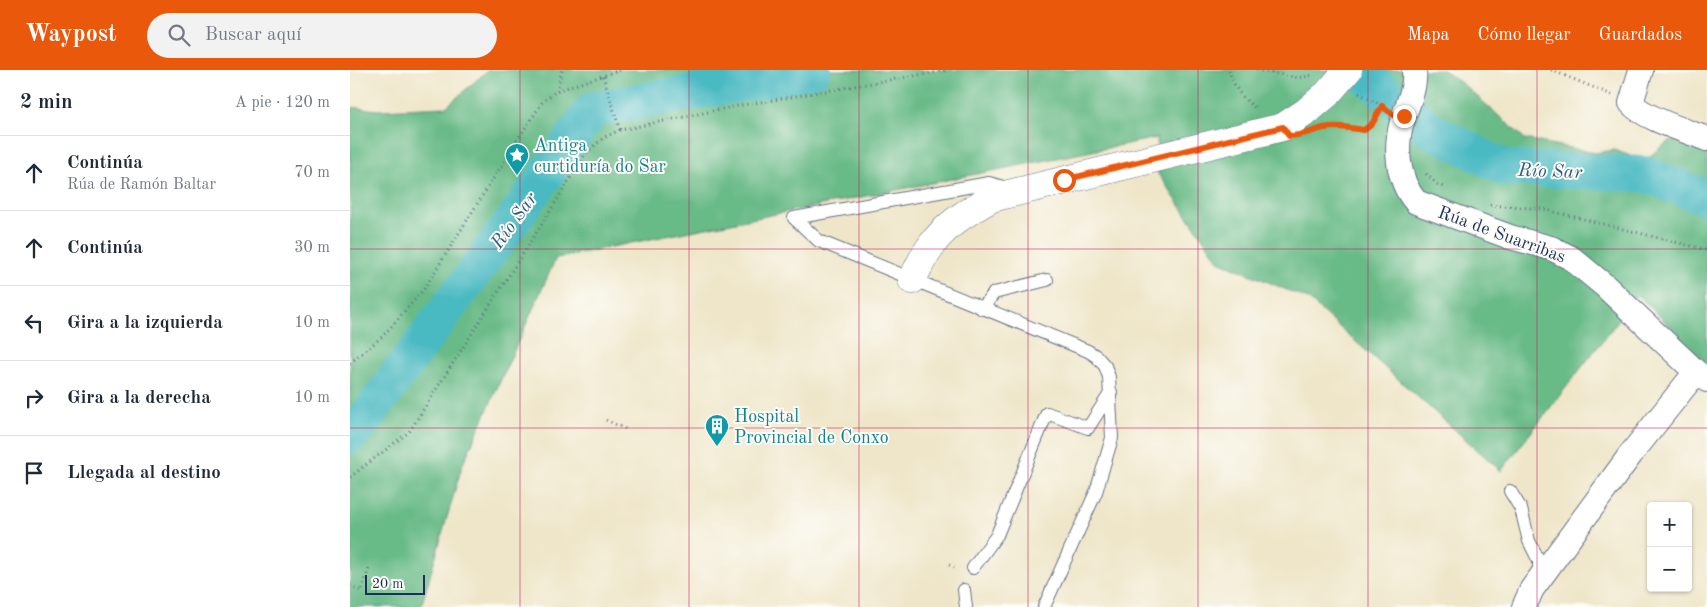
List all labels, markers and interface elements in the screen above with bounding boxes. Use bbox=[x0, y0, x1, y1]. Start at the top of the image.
search box bbox=[147, 13, 497, 58]
icon: search bbox=[165, 21, 193, 49]
text: Waypost bbox=[25, 23, 117, 47]
text: Buscar aquí bbox=[205, 26, 301, 45]
text: Mapa bbox=[1407, 26, 1449, 44]
text: Cómo llegar bbox=[1477, 26, 1571, 44]
text: Guardados bbox=[1599, 26, 1682, 44]
text: 2 min bbox=[20, 92, 73, 113]
text: A pie · 120 m bbox=[235, 95, 330, 111]
route end bbox=[1393, 105, 1416, 128]
place label: Antiga curtiduría do Sar bbox=[534, 137, 667, 176]
place icon: Antiga curtiduría do Sar bbox=[504, 142, 530, 176]
text: Continúa bbox=[67, 154, 143, 173]
icon: ahead bbox=[20, 159, 48, 187]
water label: Río Sar bbox=[1516, 162, 1583, 183]
text: 70 m bbox=[294, 165, 330, 181]
route start bbox=[1053, 169, 1076, 192]
text: Rúa de Ramón Baltar bbox=[67, 177, 216, 193]
water label: Río Sar bbox=[488, 189, 542, 254]
street label: Rúa de Suarribas bbox=[1435, 204, 1568, 266]
icon: ahead bbox=[20, 234, 48, 262]
text: Continúa bbox=[67, 239, 143, 258]
text: 30 m bbox=[294, 240, 330, 256]
icon: left bbox=[20, 309, 48, 337]
text: Gira a la izquierda bbox=[67, 314, 223, 333]
text: 10 m bbox=[294, 315, 330, 331]
icon: right bbox=[20, 384, 48, 412]
text: Gira a la derecha bbox=[67, 389, 211, 408]
text: 10 m bbox=[294, 390, 330, 406]
place label: Hospital Provincial de Conxo bbox=[734, 408, 889, 447]
building icon: Hospital Provincial de Conxo bbox=[704, 413, 730, 447]
icon: arrive bbox=[20, 459, 48, 487]
text: Llegada al destino bbox=[67, 464, 221, 483]
map controls bbox=[1647, 502, 1692, 592]
button: + bbox=[1647, 502, 1692, 547]
button: − bbox=[1647, 547, 1692, 592]
scale bar bbox=[365, 572, 425, 595]
text: 20 m bbox=[372, 577, 403, 591]

